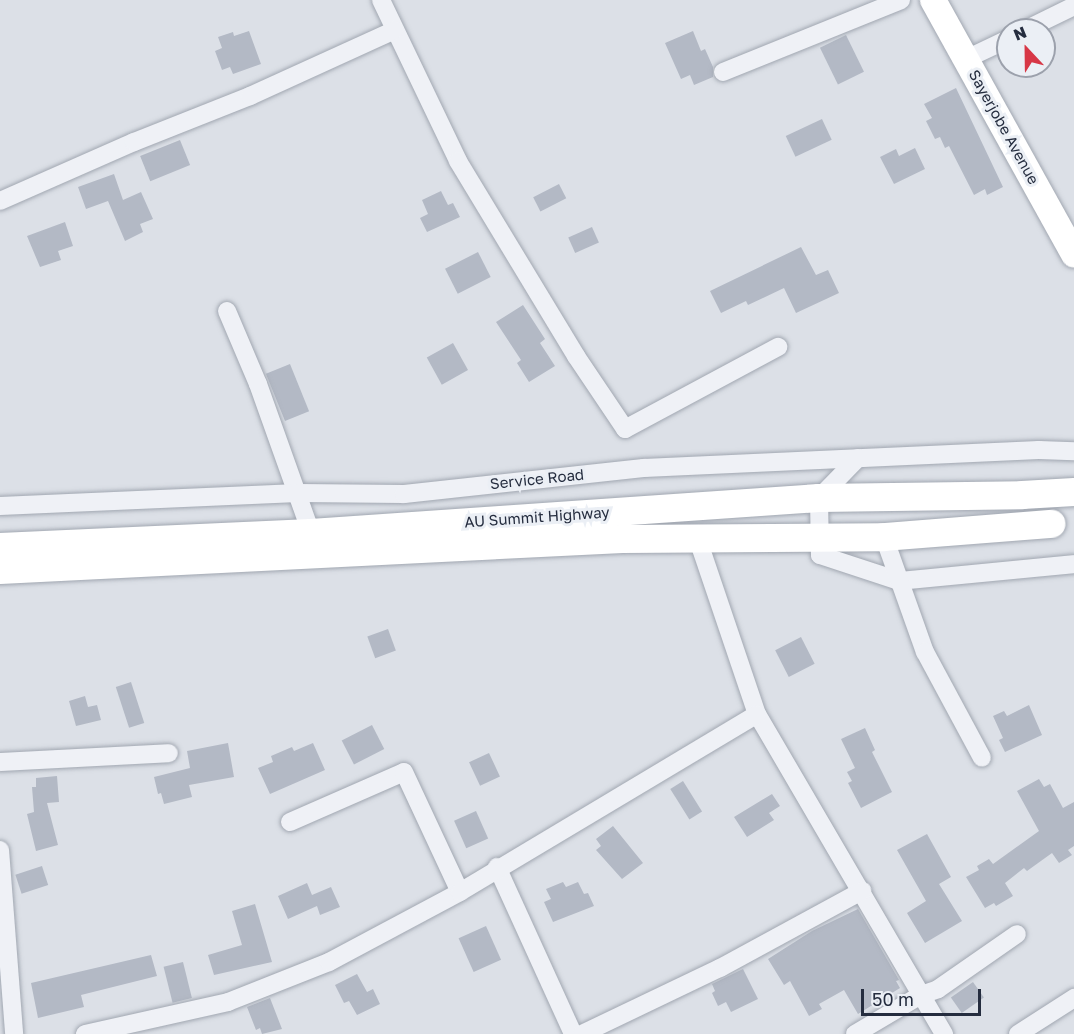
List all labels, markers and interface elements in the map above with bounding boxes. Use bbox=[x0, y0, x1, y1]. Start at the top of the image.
north arrow bbox=[996, 18, 1056, 78]
text: N bbox=[1011, 22, 1029, 45]
street label: Sayerjobe Avenue bbox=[965, 67, 1043, 187]
street label: Service Road bbox=[489, 465, 585, 493]
street label: AU Summit Highway bbox=[464, 503, 610, 531]
scale bar bbox=[864, 977, 984, 1015]
text: 50 m bbox=[872, 988, 914, 1010]

